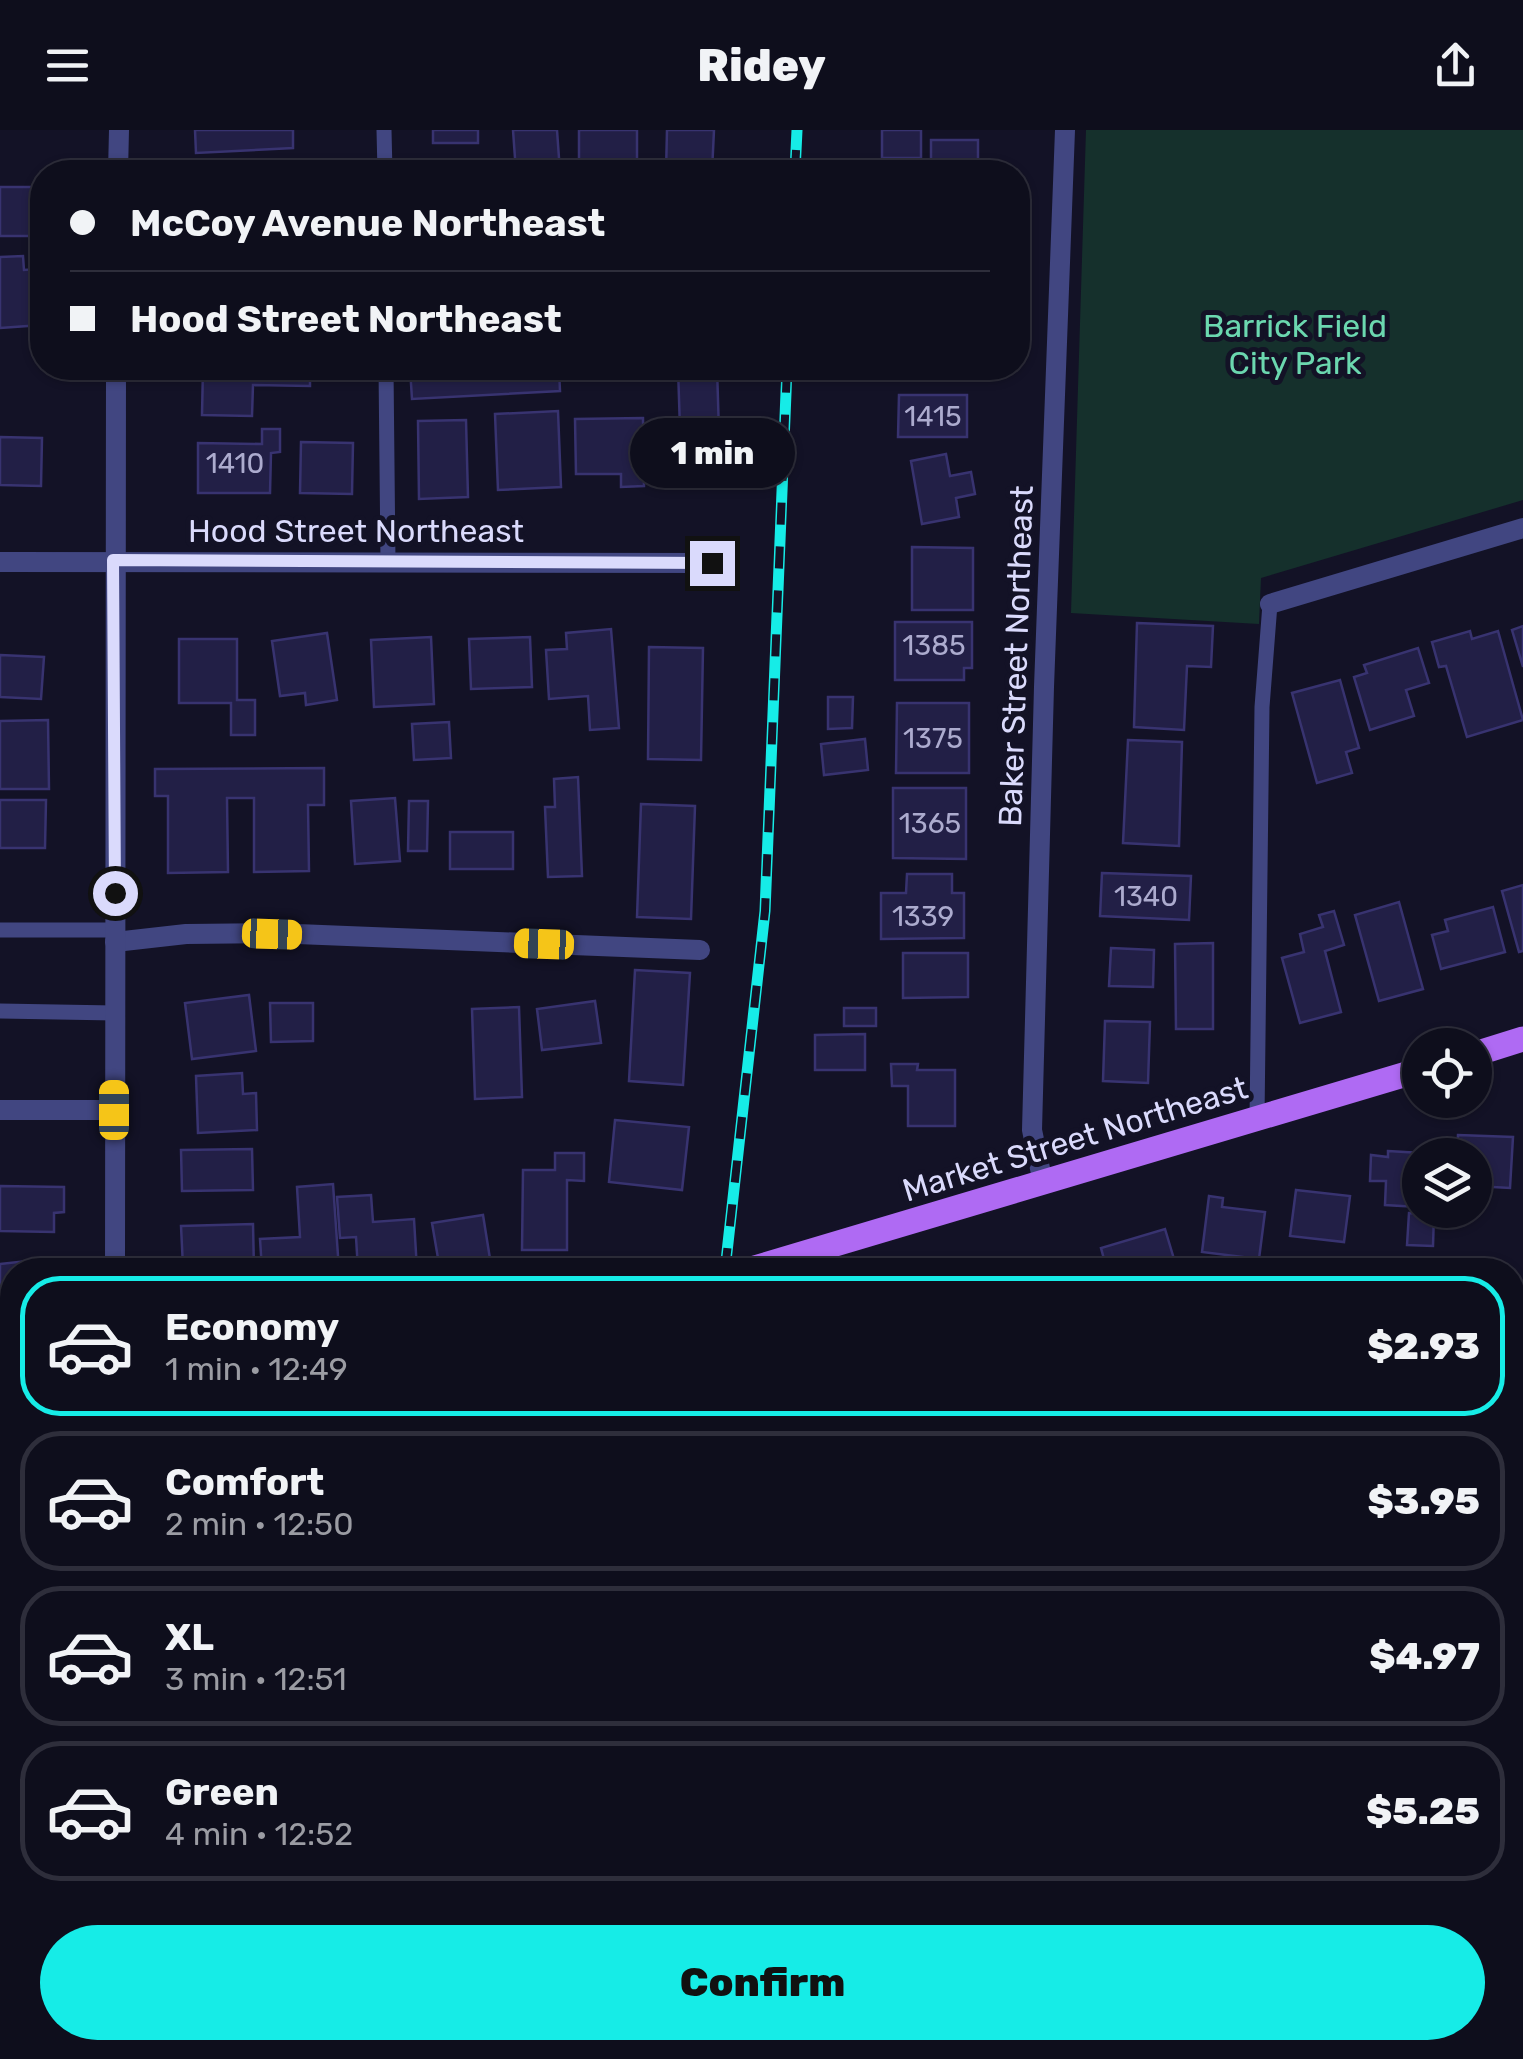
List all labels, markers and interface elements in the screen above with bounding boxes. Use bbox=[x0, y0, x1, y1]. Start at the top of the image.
icon: menu bbox=[40, 38, 95, 93]
icon: share bbox=[1428, 38, 1483, 93]
text: Ridey bbox=[697, 39, 826, 92]
text: McCoy Avenue Northeast bbox=[130, 200, 605, 246]
text: Hood Street Northeast bbox=[130, 296, 562, 342]
park label: Barrick Field City Park bbox=[1203, 307, 1387, 382]
house number: 1415 bbox=[904, 400, 962, 433]
callout: 1 min bbox=[630, 418, 794, 488]
text: 1 min bbox=[671, 434, 754, 472]
house number: 1410 bbox=[206, 447, 264, 480]
street label: Baker Street Northeast bbox=[991, 485, 1041, 827]
street label: Hood Street Northeast bbox=[188, 512, 524, 550]
route end bbox=[690, 541, 735, 586]
house number: 1385 bbox=[902, 629, 966, 662]
house number: 1375 bbox=[903, 722, 963, 755]
house number: 1365 bbox=[899, 807, 961, 840]
route start bbox=[93, 871, 138, 916]
house number: 1340 bbox=[1114, 880, 1178, 913]
house number: 1339 bbox=[892, 900, 954, 933]
car bbox=[241, 918, 303, 950]
car bbox=[513, 928, 575, 960]
map controls bbox=[1402, 1028, 1492, 1228]
button: locate bbox=[1402, 1028, 1492, 1118]
street label: Market Street Northeast bbox=[898, 1068, 1252, 1210]
car bbox=[99, 1080, 129, 1140]
button: layers bbox=[1402, 1138, 1492, 1228]
icon: car bbox=[45, 1301, 135, 1391]
text: Economy bbox=[165, 1304, 339, 1350]
text: $2.93 bbox=[1367, 1323, 1480, 1369]
text: 1 min · 12:49 bbox=[165, 1350, 348, 1388]
icon: car bbox=[45, 1456, 135, 1546]
text: Comfort bbox=[165, 1459, 324, 1505]
text: $3.95 bbox=[1367, 1478, 1480, 1524]
text: 2 min · 12:50 bbox=[165, 1505, 353, 1543]
icon: car bbox=[45, 1611, 135, 1701]
text: XL bbox=[165, 1614, 214, 1660]
text: $4.97 bbox=[1369, 1633, 1480, 1679]
text: 3 min · 12:51 bbox=[165, 1660, 347, 1698]
icon: car bbox=[45, 1766, 135, 1856]
text: Green bbox=[165, 1769, 279, 1815]
text: $5.25 bbox=[1366, 1788, 1480, 1834]
text: 4 min · 12:52 bbox=[165, 1815, 353, 1853]
button: Confirm bbox=[40, 1925, 1485, 2040]

